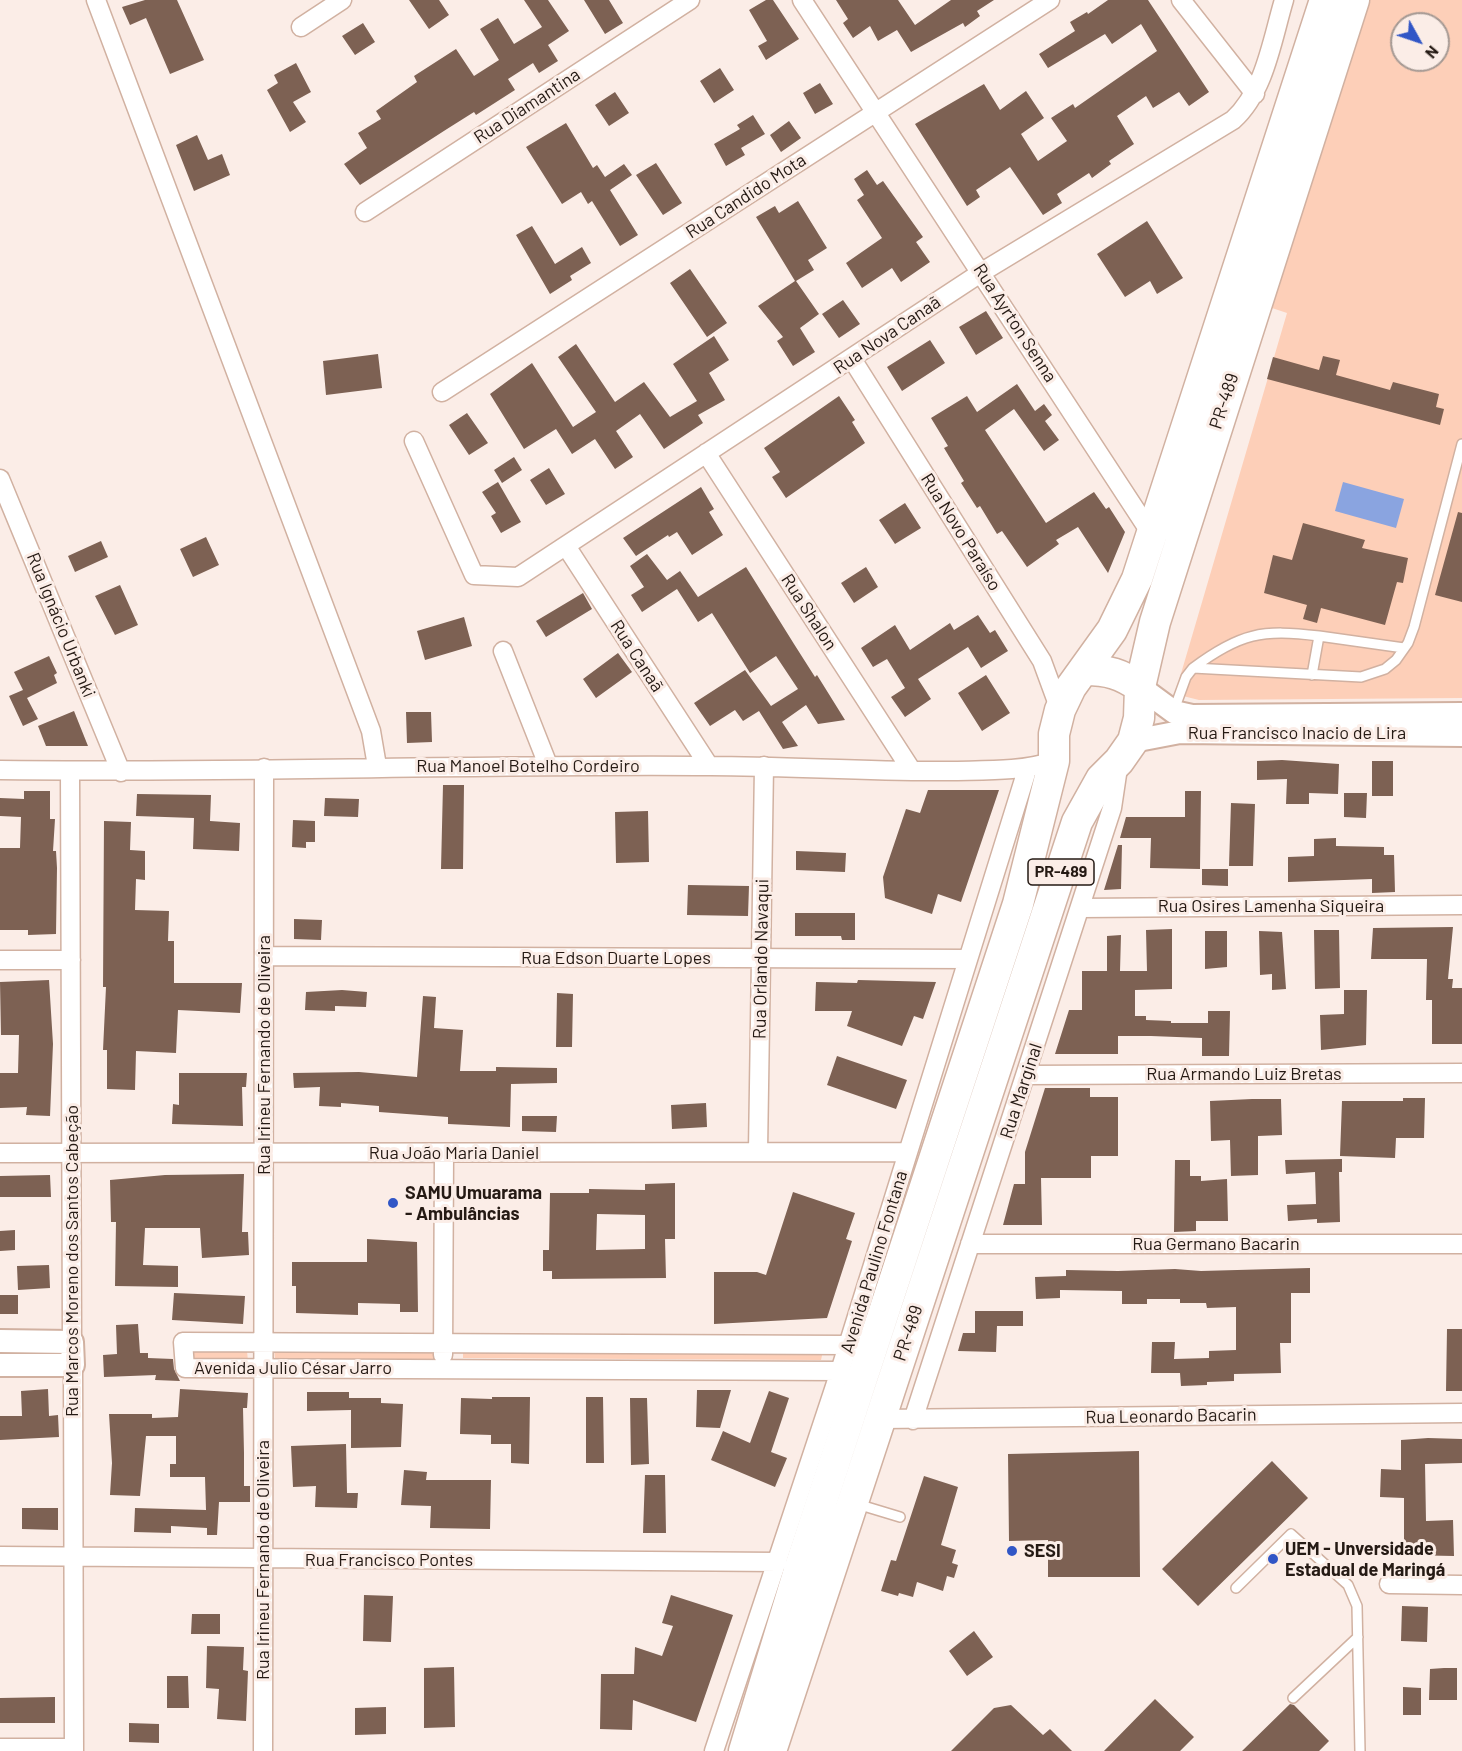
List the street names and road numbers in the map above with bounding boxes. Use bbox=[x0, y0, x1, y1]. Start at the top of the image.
street label: Rua Diamantina bbox=[470, 64, 584, 148]
street label: Rua Candido Mota bbox=[682, 149, 810, 243]
street label: Rua Ayrton Senna bbox=[969, 260, 1061, 386]
street label: Rua Nova Canaã bbox=[829, 291, 945, 379]
street label: PR-489 bbox=[1205, 370, 1243, 432]
street label: Rua Novo Paraíso bbox=[916, 469, 1006, 595]
street label: Rua Ignácio Urbanki bbox=[22, 549, 100, 701]
street label: Rua Shalon bbox=[776, 570, 842, 654]
street label: Rua Canaã bbox=[606, 616, 668, 696]
street label: Rua Francisco Inacio de Lira bbox=[1188, 722, 1406, 744]
street label: Rua Manoel Botelho Cordeiro bbox=[416, 755, 640, 777]
road number: PR-489 bbox=[1028, 859, 1094, 885]
street label: Rua Orlando Navaqui bbox=[749, 879, 773, 1039]
street label: Rua Osires Lamenha Siqueira bbox=[1158, 895, 1384, 917]
street label: Rua Irineu Fernando de Oliveira bbox=[253, 935, 275, 1175]
street label: Rua Edson Duarte Lopes bbox=[521, 947, 711, 969]
street label: Rua Marginal bbox=[995, 1041, 1047, 1141]
street label: Rua Armando Luiz Bretas bbox=[1146, 1063, 1342, 1085]
street label: Rua Marcos Moreno dos Santos Cabeção bbox=[61, 1105, 83, 1417]
street label: Rua João Maria Daniel bbox=[369, 1142, 539, 1164]
street label: Avenida Paulino Fontana bbox=[836, 1168, 912, 1356]
street label: Rua Germano Bacarin bbox=[1132, 1233, 1300, 1255]
street label: PR-489 bbox=[889, 1302, 927, 1364]
street label: Avenida Julio César Jarro bbox=[194, 1357, 392, 1379]
street label: Rua Leonardo Bacarin bbox=[1085, 1404, 1257, 1428]
street label: Rua Irineu Fernando de Oliveira bbox=[252, 1440, 274, 1680]
street label: Rua Francisco Pontes bbox=[305, 1549, 473, 1571]

